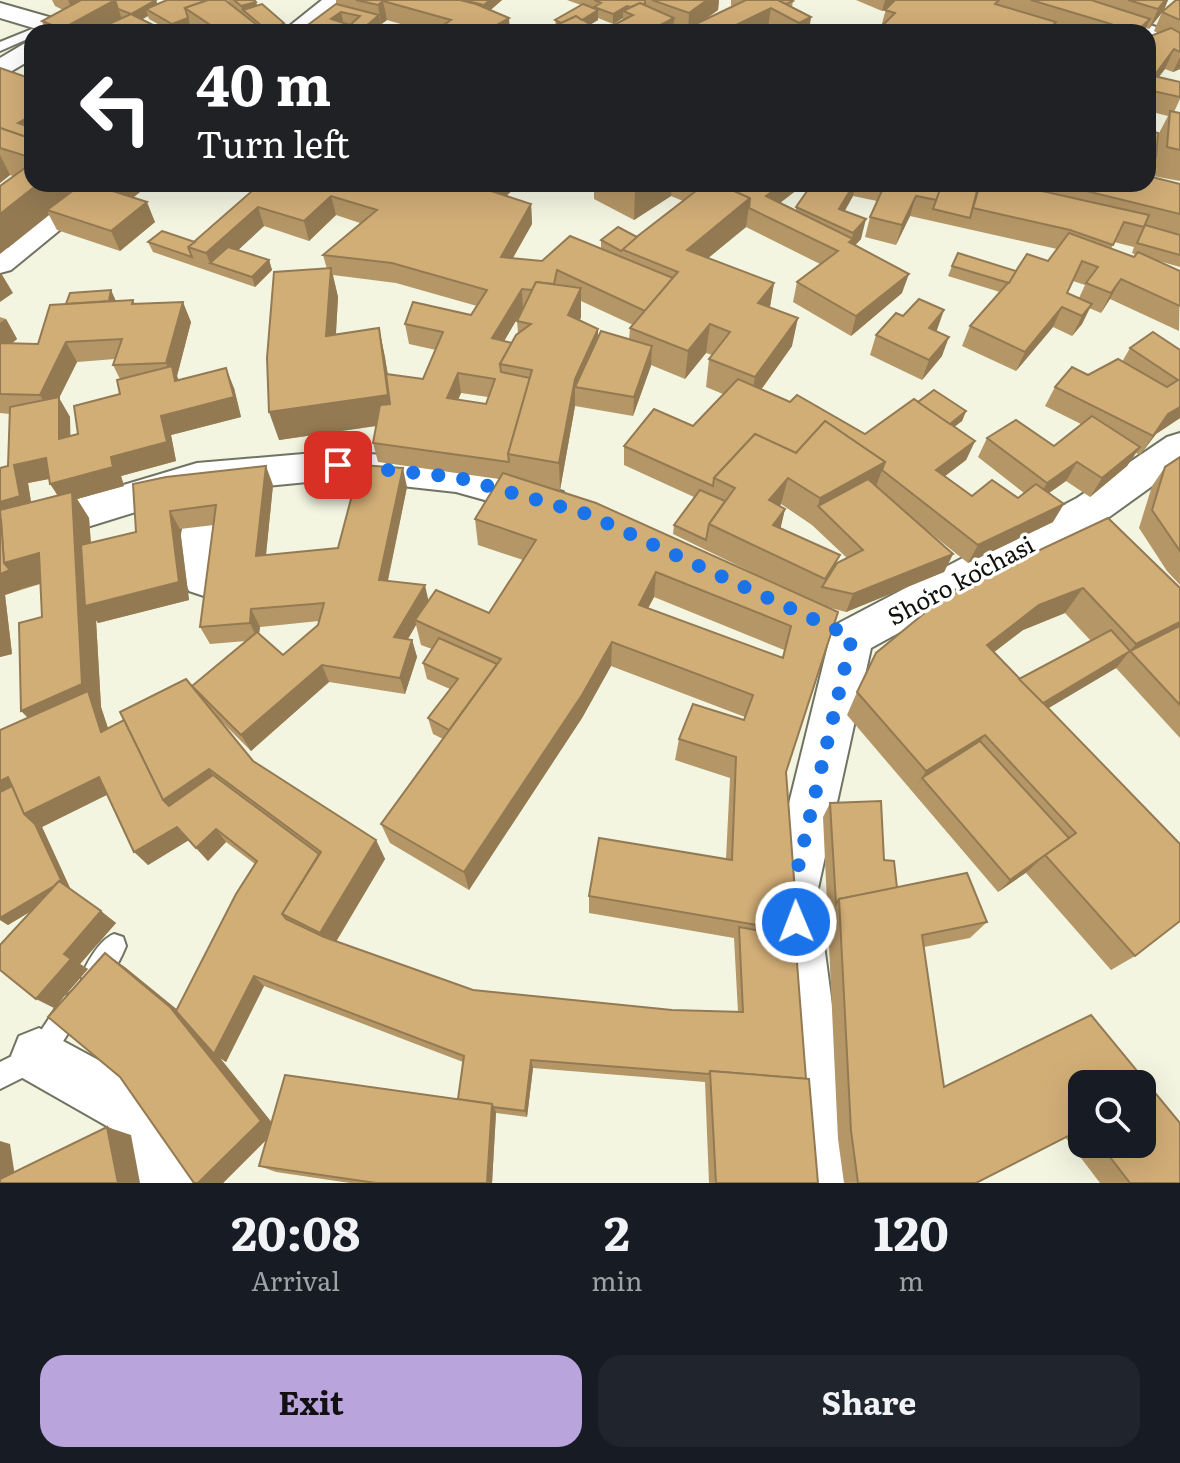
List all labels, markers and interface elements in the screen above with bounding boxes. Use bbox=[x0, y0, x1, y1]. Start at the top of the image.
text: 40 m bbox=[196, 40, 331, 123]
icon: left bbox=[64, 56, 168, 160]
text: Turn left bbox=[196, 116, 350, 169]
pin bbox=[304, 431, 372, 499]
icon: arrive bbox=[316, 443, 360, 487]
street label: Shoʻro koʻchasi bbox=[880, 526, 1040, 632]
position arrow bbox=[754, 880, 838, 964]
map controls bbox=[1068, 1070, 1156, 1158]
button: search bbox=[1068, 1070, 1156, 1158]
text: 20:08 bbox=[231, 1195, 360, 1266]
text: 2 bbox=[604, 1195, 630, 1266]
text: 120 bbox=[874, 1195, 949, 1266]
text: Arrival bbox=[251, 1260, 340, 1299]
text: min bbox=[591, 1260, 642, 1299]
text: m bbox=[899, 1260, 924, 1299]
button: Exit bbox=[40, 1355, 582, 1447]
button: Share bbox=[598, 1355, 1140, 1447]

